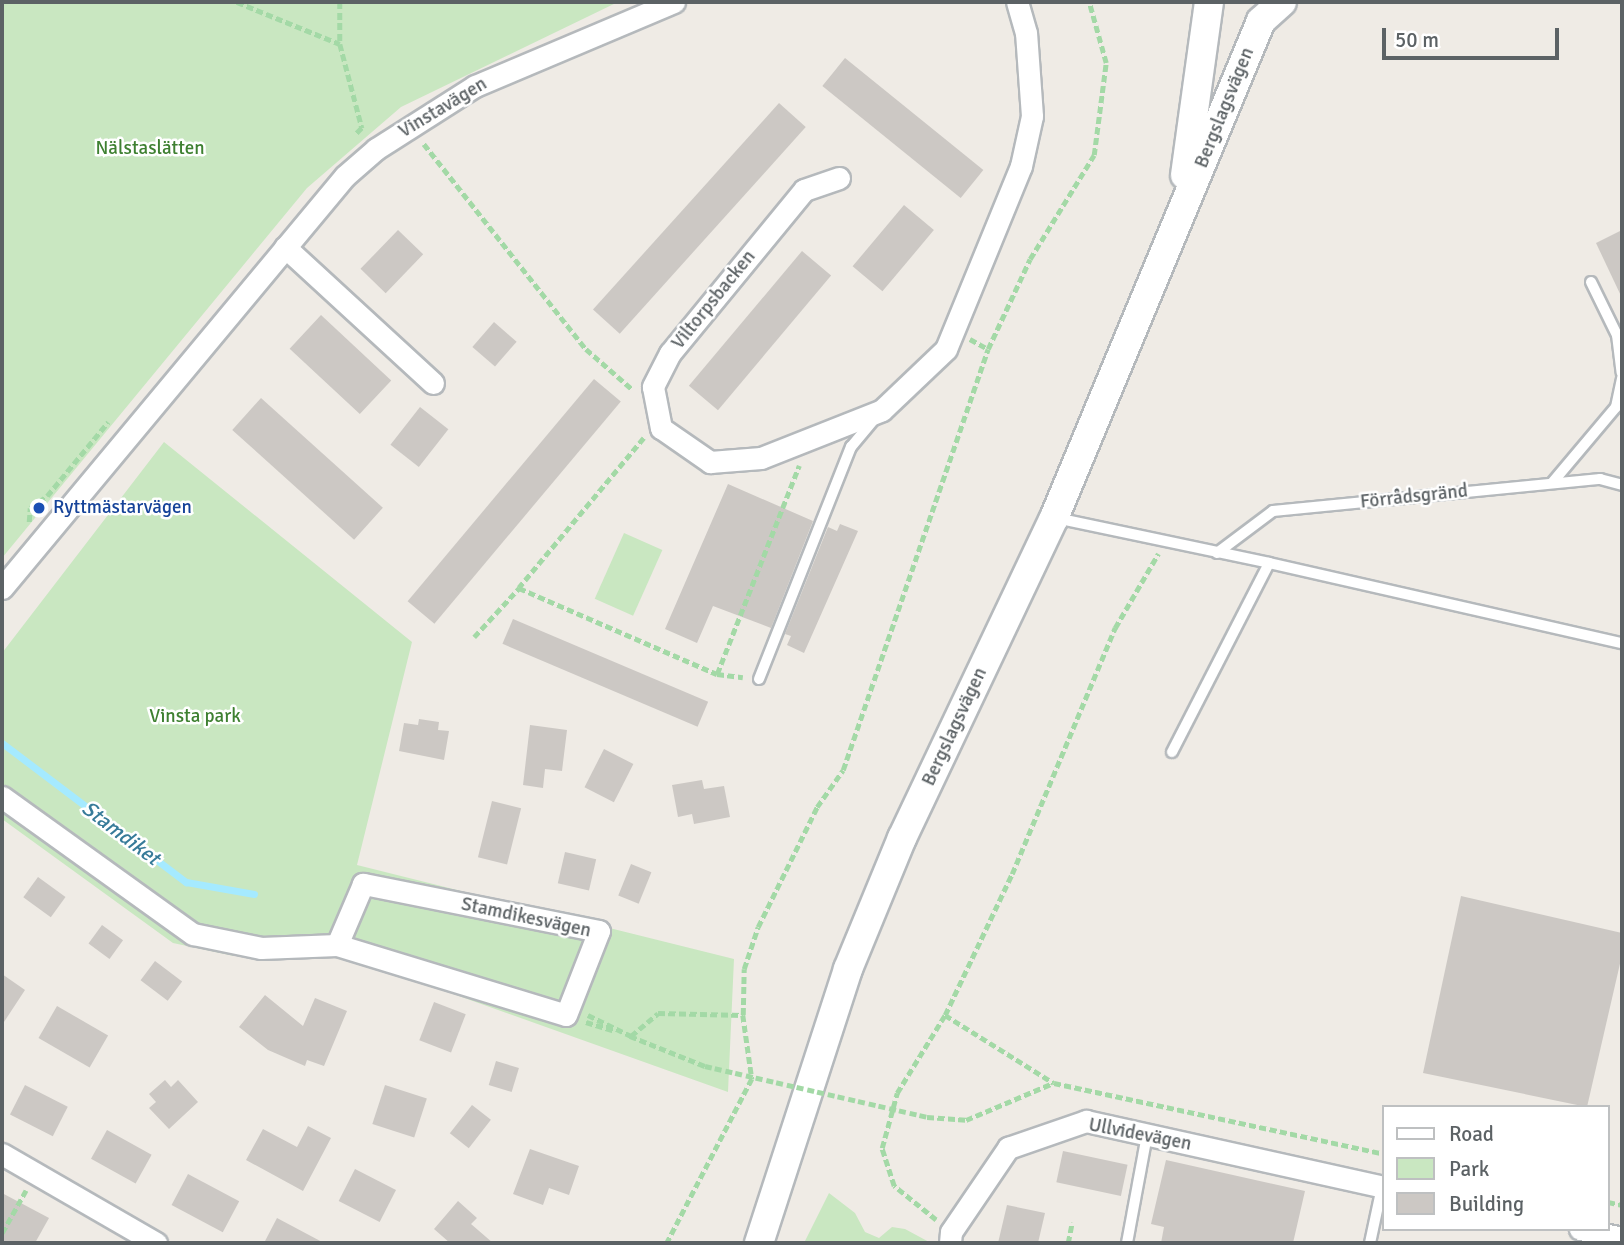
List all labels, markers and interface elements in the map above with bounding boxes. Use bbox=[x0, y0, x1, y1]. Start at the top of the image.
scale bar bbox=[1386, 14, 1563, 58]
text: 50 m bbox=[1395, 27, 1439, 53]
street label: Bergslagsvägen bbox=[1191, 45, 1259, 171]
street label: Vinstavägen bbox=[395, 73, 491, 143]
park label: Nälstaslätten bbox=[95, 138, 205, 160]
street label: Viltorpsbacken bbox=[667, 246, 761, 354]
street label: Förrådsgränd bbox=[1359, 480, 1469, 514]
place label: Ryttmästarvägen bbox=[53, 497, 192, 519]
marker: Ryttmästarvägen bbox=[31, 500, 47, 516]
street label: Bergslagsvägen bbox=[918, 664, 992, 790]
park label: Vinsta park bbox=[149, 706, 241, 728]
water label: Stamdiket bbox=[77, 796, 165, 870]
street label: Stamdikesvägen bbox=[459, 893, 593, 943]
legend bbox=[1382, 1105, 1610, 1231]
street label: Ullvidevägen bbox=[1087, 1114, 1193, 1156]
text: Road bbox=[1449, 1121, 1494, 1147]
text: Park bbox=[1449, 1156, 1489, 1182]
text: Building bbox=[1449, 1191, 1524, 1217]

